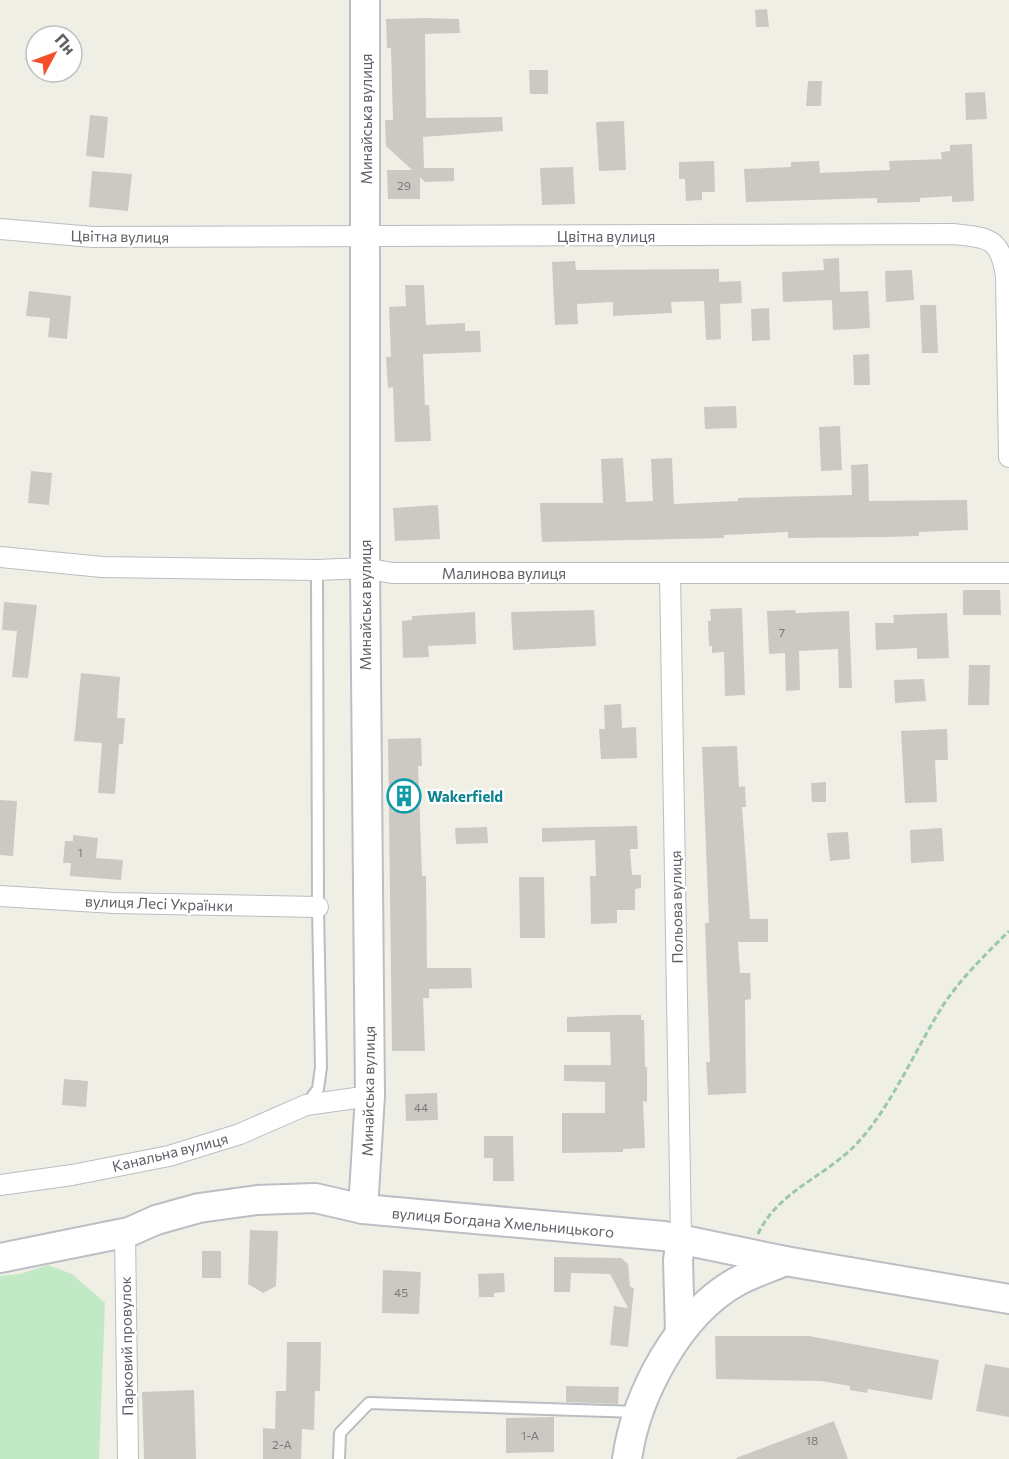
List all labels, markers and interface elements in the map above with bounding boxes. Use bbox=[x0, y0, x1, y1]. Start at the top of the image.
north arrow bbox=[24, 24, 84, 84]
text: Пн bbox=[52, 30, 80, 58]
street label: Минайська вулиця bbox=[357, 54, 375, 184]
house number: 29 bbox=[397, 178, 411, 192]
street label: Цвітна вулиця bbox=[71, 226, 169, 246]
street label: Цвітна вулиця bbox=[557, 227, 655, 245]
street label: Минайська вулиця bbox=[356, 540, 374, 670]
street label: Малинова вулиця bbox=[442, 564, 566, 582]
house number: 7 bbox=[779, 625, 785, 639]
building icon: Wakerfield bbox=[386, 778, 422, 814]
place label: Wakerfield bbox=[427, 787, 503, 805]
house number: 1 bbox=[77, 845, 83, 859]
street label: Польова вулиця bbox=[666, 850, 686, 964]
street label: вулиця Лесі Українки bbox=[85, 891, 233, 915]
street label: Минайська вулиця bbox=[358, 1025, 378, 1157]
house number: 44 bbox=[414, 1100, 428, 1114]
street label: Канальна вулиця bbox=[110, 1129, 230, 1175]
street label: вулиця Богдана Хмельницького bbox=[391, 1203, 615, 1241]
street label: Парковий провулок bbox=[116, 1276, 136, 1416]
house number: 45 bbox=[394, 1285, 408, 1299]
house number: 1-А bbox=[521, 1428, 539, 1442]
house number: 18 bbox=[806, 1433, 818, 1447]
house number: 2-А bbox=[272, 1437, 292, 1451]

